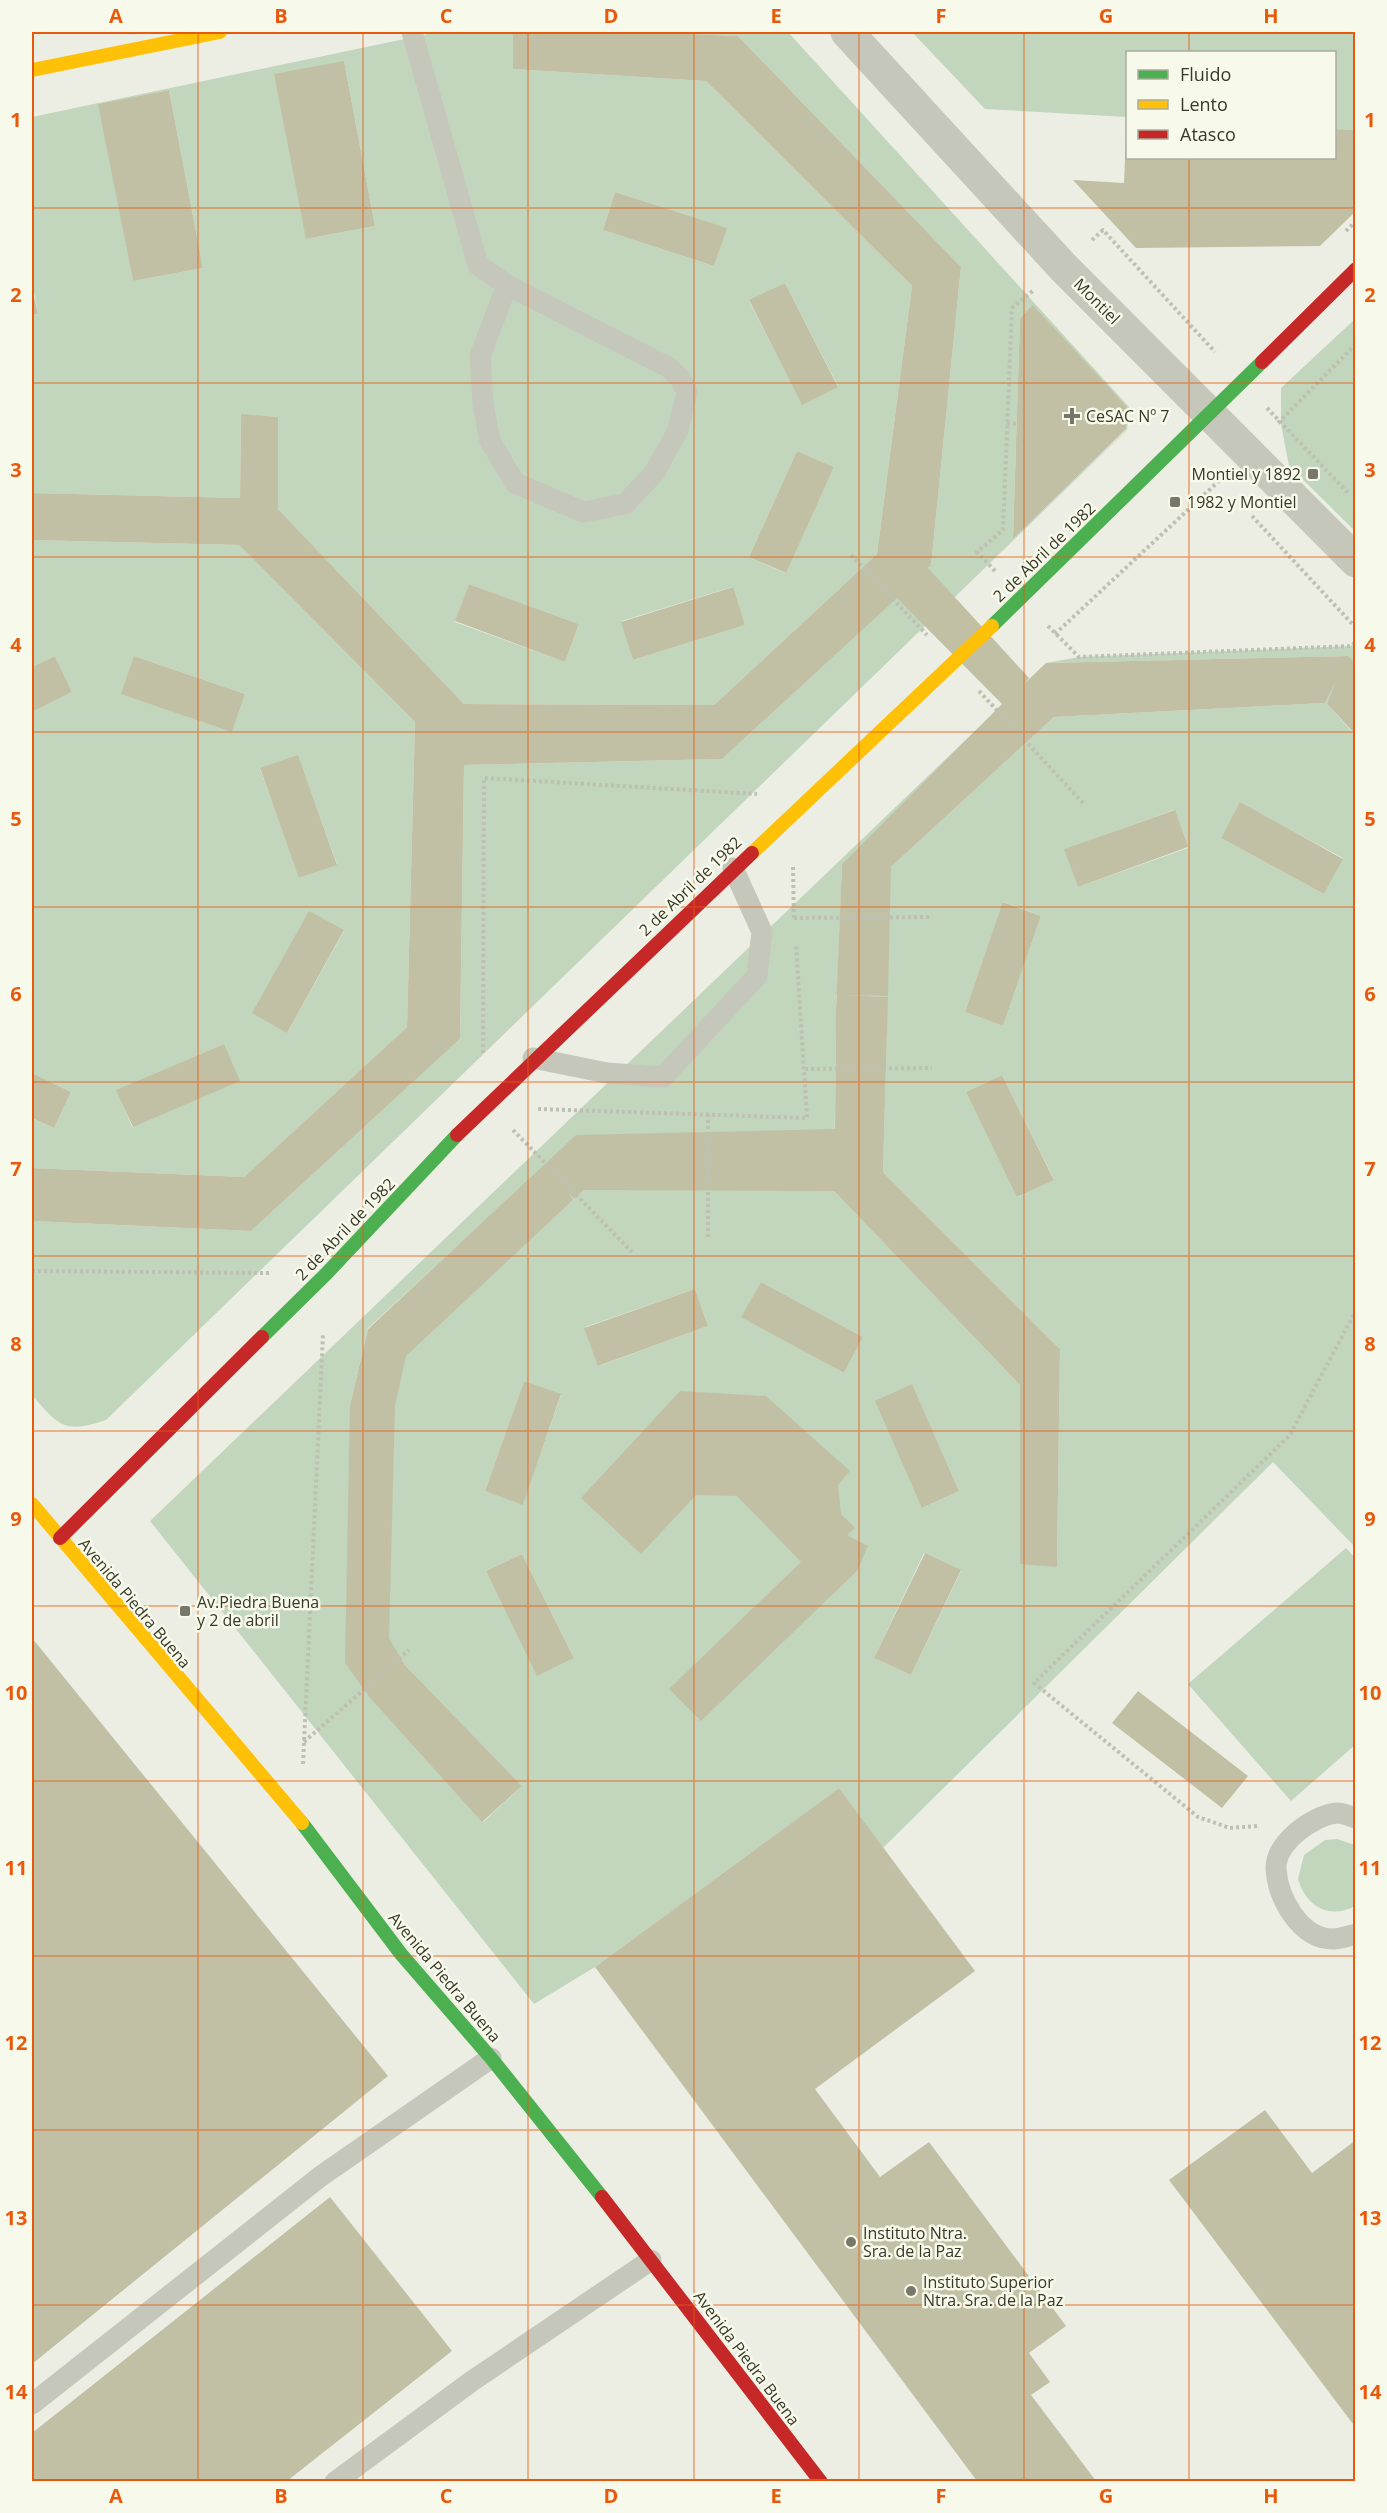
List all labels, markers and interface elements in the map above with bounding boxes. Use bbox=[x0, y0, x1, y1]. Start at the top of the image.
text: A bbox=[109, 2, 123, 29]
text: B bbox=[274, 2, 288, 29]
text: C bbox=[440, 2, 453, 29]
text: D bbox=[604, 2, 618, 29]
text: E bbox=[770, 2, 782, 29]
text: F bbox=[936, 2, 946, 29]
text: G bbox=[1099, 2, 1113, 29]
text: H bbox=[1263, 2, 1279, 29]
legend bbox=[1126, 51, 1336, 159]
text: Fluido bbox=[1180, 62, 1231, 86]
text: Lento bbox=[1180, 92, 1228, 116]
text: 1 bbox=[10, 106, 22, 133]
text: 1 bbox=[1364, 106, 1376, 133]
text: Atasco bbox=[1180, 122, 1236, 146]
street label: Montiel bbox=[1069, 273, 1125, 329]
text: 2 bbox=[10, 281, 22, 308]
text: 2 bbox=[1364, 281, 1376, 308]
place label: CeSAC Nº 7 bbox=[1086, 405, 1170, 427]
marker: CeSAC Nº 7 bbox=[1063, 407, 1081, 425]
text: 3 bbox=[10, 456, 22, 483]
text: 3 bbox=[1364, 456, 1376, 483]
place label: Montiel y 1892 bbox=[1191, 463, 1301, 485]
marker: Montiel y 1892 bbox=[1306, 467, 1320, 481]
place label: 1982 y Montiel bbox=[1187, 491, 1297, 513]
marker: 1982 y Montiel bbox=[1168, 495, 1182, 509]
street label: 2 de Abril de 1982 bbox=[988, 497, 1100, 607]
text: 4 bbox=[10, 631, 22, 658]
text: 4 bbox=[1364, 631, 1376, 658]
text: 5 bbox=[10, 805, 22, 832]
text: 5 bbox=[1364, 805, 1376, 832]
street label: 2 de Abril de 1982 bbox=[634, 831, 746, 941]
text: 6 bbox=[10, 980, 22, 1007]
text: 6 bbox=[1364, 980, 1376, 1007]
text: 7 bbox=[10, 1155, 22, 1182]
text: 7 bbox=[1364, 1155, 1376, 1182]
street label: 2 de Abril de 1982 bbox=[290, 1173, 400, 1285]
text: 8 bbox=[10, 1330, 22, 1357]
text: 8 bbox=[1364, 1330, 1376, 1357]
text: 9 bbox=[10, 1505, 22, 1532]
text: 9 bbox=[1364, 1505, 1376, 1532]
street label: Avenida Piedra Buena bbox=[74, 1533, 196, 1673]
place label: Av.Piedra Buena y 2 de abril bbox=[197, 1591, 319, 1631]
marker: Av.Piedra Buena y 2 de abril bbox=[178, 1604, 192, 1618]
text: 10 bbox=[5, 1679, 27, 1706]
text: 10 bbox=[1359, 1679, 1381, 1706]
text: 11 bbox=[5, 1854, 27, 1881]
text: 11 bbox=[1359, 1854, 1381, 1881]
street label: Avenida Piedra Buena bbox=[384, 1907, 506, 2047]
text: 12 bbox=[5, 2029, 27, 2056]
text: 12 bbox=[1359, 2029, 1381, 2056]
text: 13 bbox=[5, 2204, 27, 2231]
text: 13 bbox=[1359, 2204, 1381, 2231]
place label: Instituto Ntra. Sra. de la Paz bbox=[863, 2222, 967, 2262]
marker: Instituto Ntra. Sra. de la Paz bbox=[844, 2235, 858, 2249]
place label: Instituto Superior Ntra. Sra. de la Paz bbox=[923, 2271, 1063, 2311]
marker: Instituto Superior Ntra. Sra. de la Paz bbox=[904, 2284, 918, 2298]
street label: Avenida Piedra Buena bbox=[689, 2286, 805, 2430]
text: 14 bbox=[5, 2378, 28, 2405]
text: 14 bbox=[1359, 2378, 1382, 2405]
text: A bbox=[109, 2482, 123, 2509]
text: B bbox=[274, 2482, 288, 2509]
text: C bbox=[440, 2482, 453, 2509]
text: D bbox=[604, 2482, 618, 2509]
text: E bbox=[770, 2482, 782, 2509]
text: F bbox=[936, 2482, 946, 2509]
text: G bbox=[1099, 2482, 1113, 2509]
text: H bbox=[1263, 2482, 1279, 2509]

